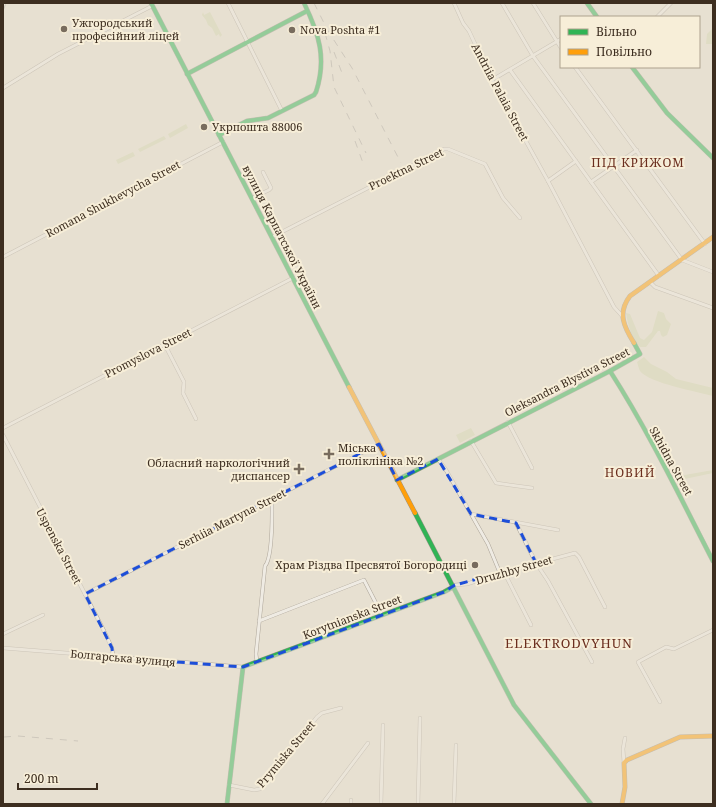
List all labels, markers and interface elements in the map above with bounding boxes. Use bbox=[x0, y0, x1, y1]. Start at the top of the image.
place label: Ужгородський професійний ліцей bbox=[72, 15, 179, 43]
legend bbox=[560, 16, 700, 68]
place label: Nova Poshta #1 bbox=[300, 22, 380, 37]
text: Вільно bbox=[596, 23, 637, 40]
marker: Ужгородський професійний ліцей bbox=[59, 24, 69, 34]
marker: Nova Poshta #1 bbox=[287, 25, 297, 35]
street label: Andriia Palaia Street bbox=[468, 40, 533, 143]
text: Повільно bbox=[596, 43, 652, 60]
place label: Укрпошта 88006 bbox=[212, 119, 302, 134]
marker: Укрпошта 88006 bbox=[199, 122, 209, 132]
street label: Proektna Street bbox=[366, 144, 446, 193]
district label: ПІД КРИЖОМ bbox=[591, 154, 685, 171]
street label: Romana Shukhevycha Street bbox=[43, 157, 183, 240]
street label: вулиця Карпатської України bbox=[240, 162, 325, 311]
street label: Promyslova Street bbox=[102, 324, 194, 381]
street label: Oleksandra Blystiva Street bbox=[502, 343, 632, 420]
street label: Skhidna Street bbox=[646, 424, 697, 498]
place label: Міська поліклініка №2 bbox=[338, 440, 423, 468]
marker: Міська поліклініка №2 bbox=[323, 448, 335, 460]
place label: Обласний наркологічний диспансер bbox=[147, 455, 290, 483]
marker: Обласний наркологічний диспансер bbox=[293, 463, 305, 475]
district label: НОВИЙ bbox=[605, 464, 655, 481]
street label: Serhiia Martyna Street bbox=[175, 485, 288, 552]
street label: Uspenska Street bbox=[33, 505, 86, 586]
street label: Druzhby Street bbox=[474, 551, 554, 588]
place label: Храм Різдва Пресвятої Богородиці bbox=[275, 557, 467, 572]
marker: Храм Різдва Пресвятої Богородиці bbox=[470, 560, 480, 570]
street label: Korytnianska Street bbox=[301, 591, 403, 642]
district label: ELEKTRODVYHUN bbox=[505, 634, 633, 652]
street label: Болгарська вулиця bbox=[70, 645, 176, 670]
street label: Prymiska Street bbox=[253, 717, 318, 790]
scale bar bbox=[18, 765, 97, 791]
text: 200 m bbox=[24, 770, 59, 787]

